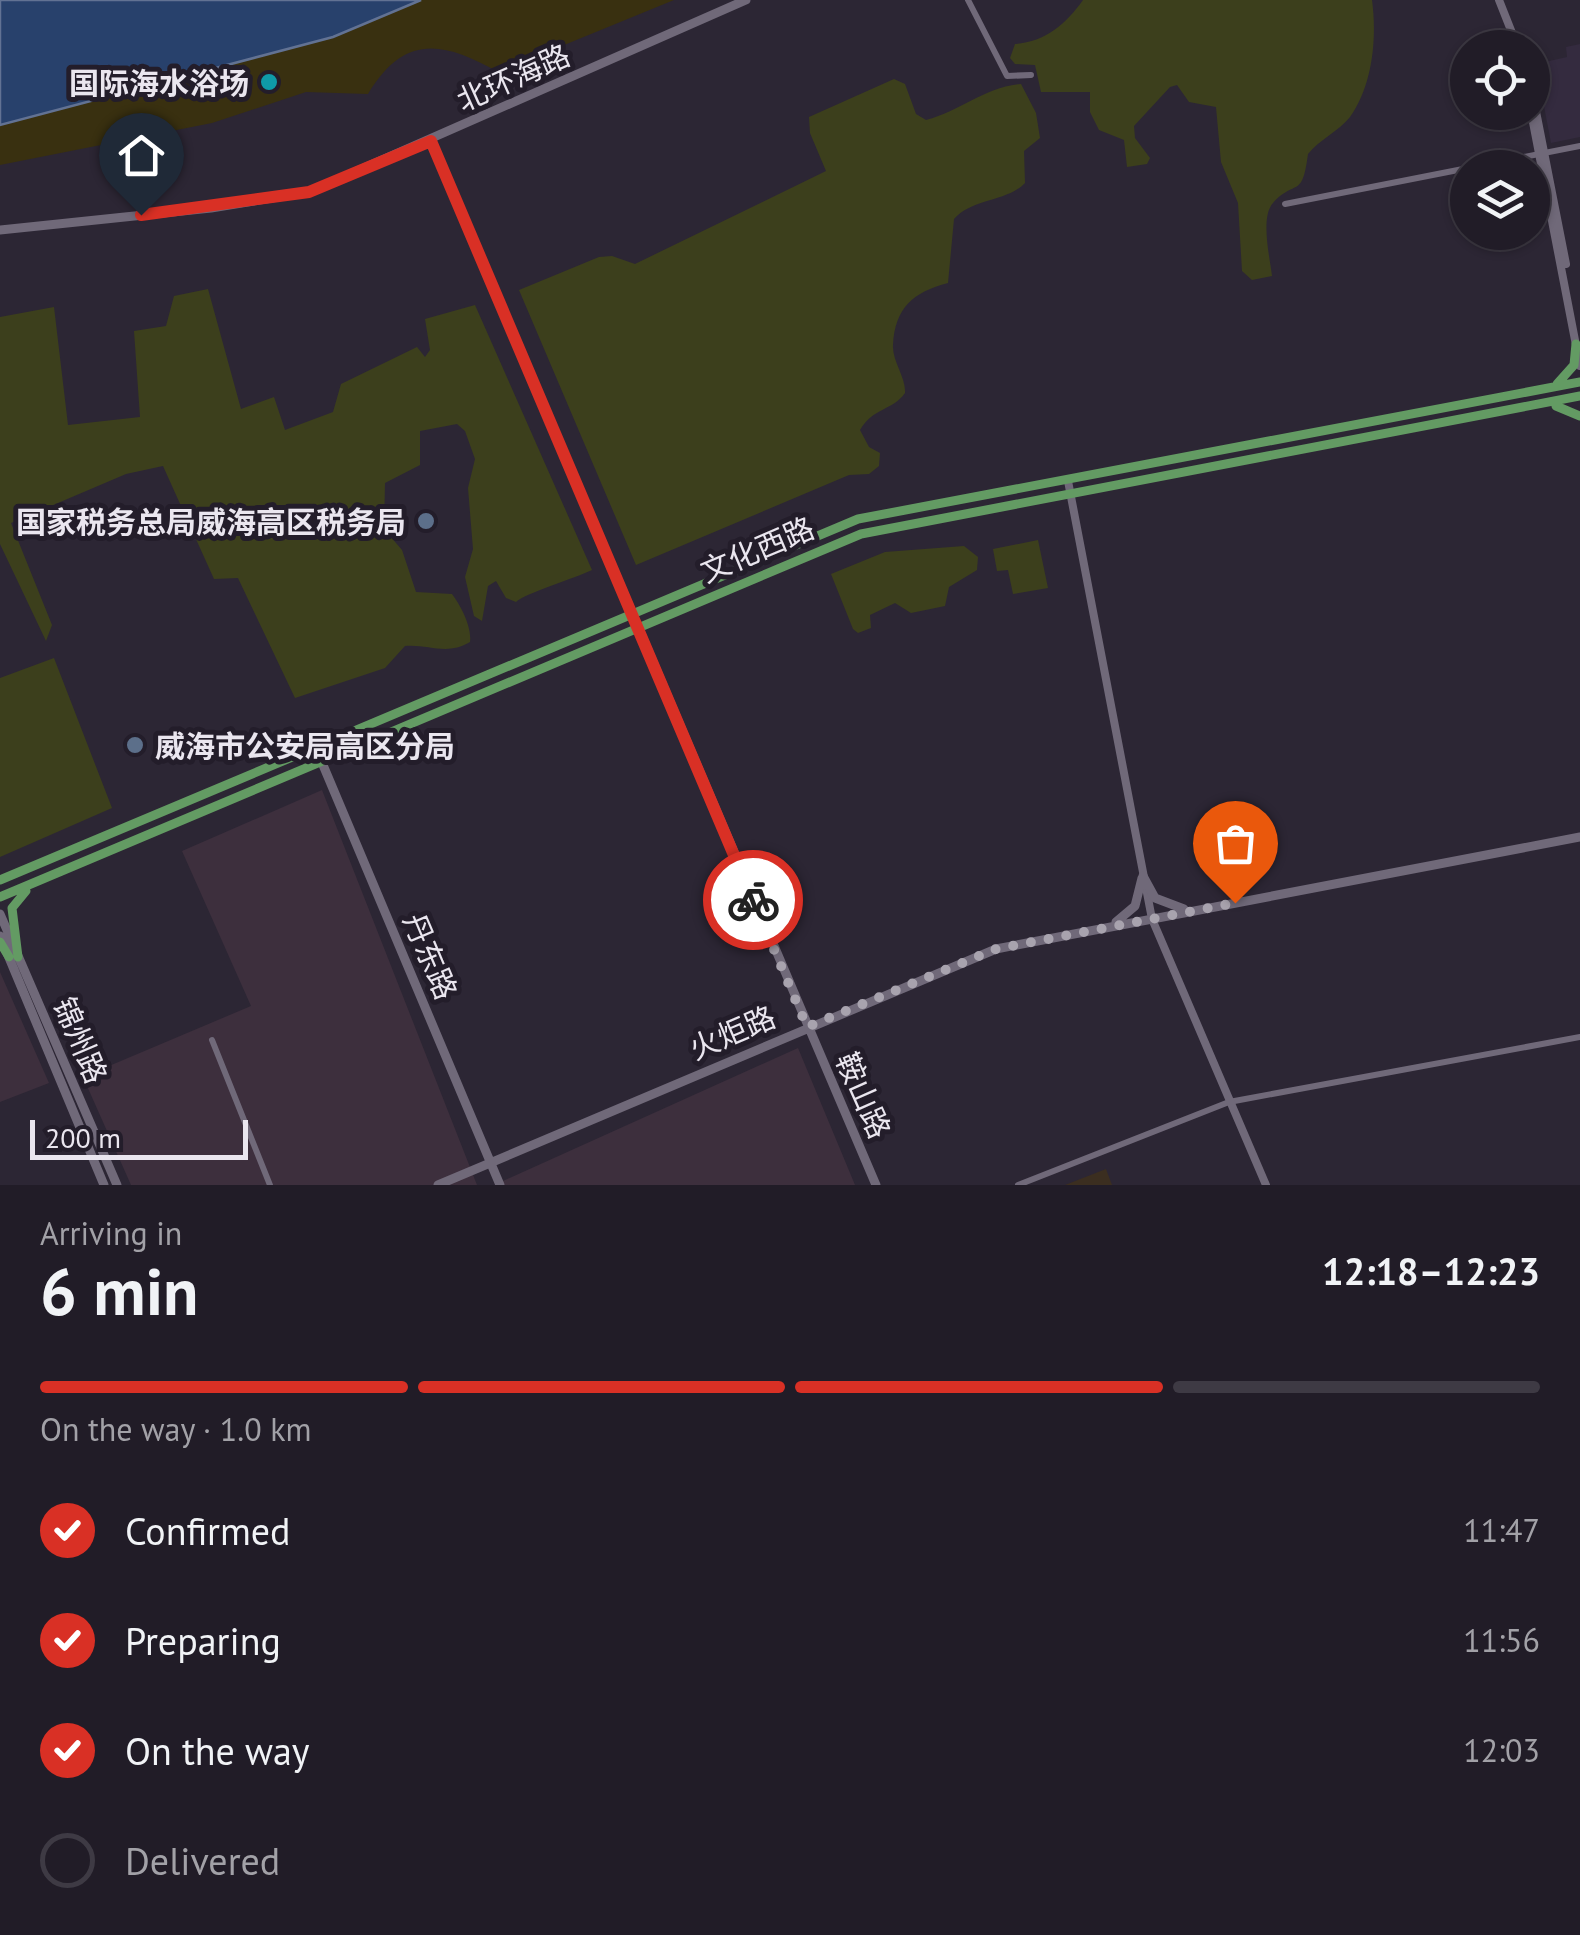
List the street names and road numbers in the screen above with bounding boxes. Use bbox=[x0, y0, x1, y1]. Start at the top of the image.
street label: 北环海路 bbox=[450, 35, 576, 119]
street label: 文化西路 bbox=[694, 508, 820, 590]
street label: 丹东路 bbox=[395, 907, 467, 1005]
street label: 锦州路 bbox=[45, 991, 117, 1089]
street label: 火炬路 bbox=[683, 996, 781, 1068]
street label: 鞍山路 bbox=[828, 1046, 900, 1144]

